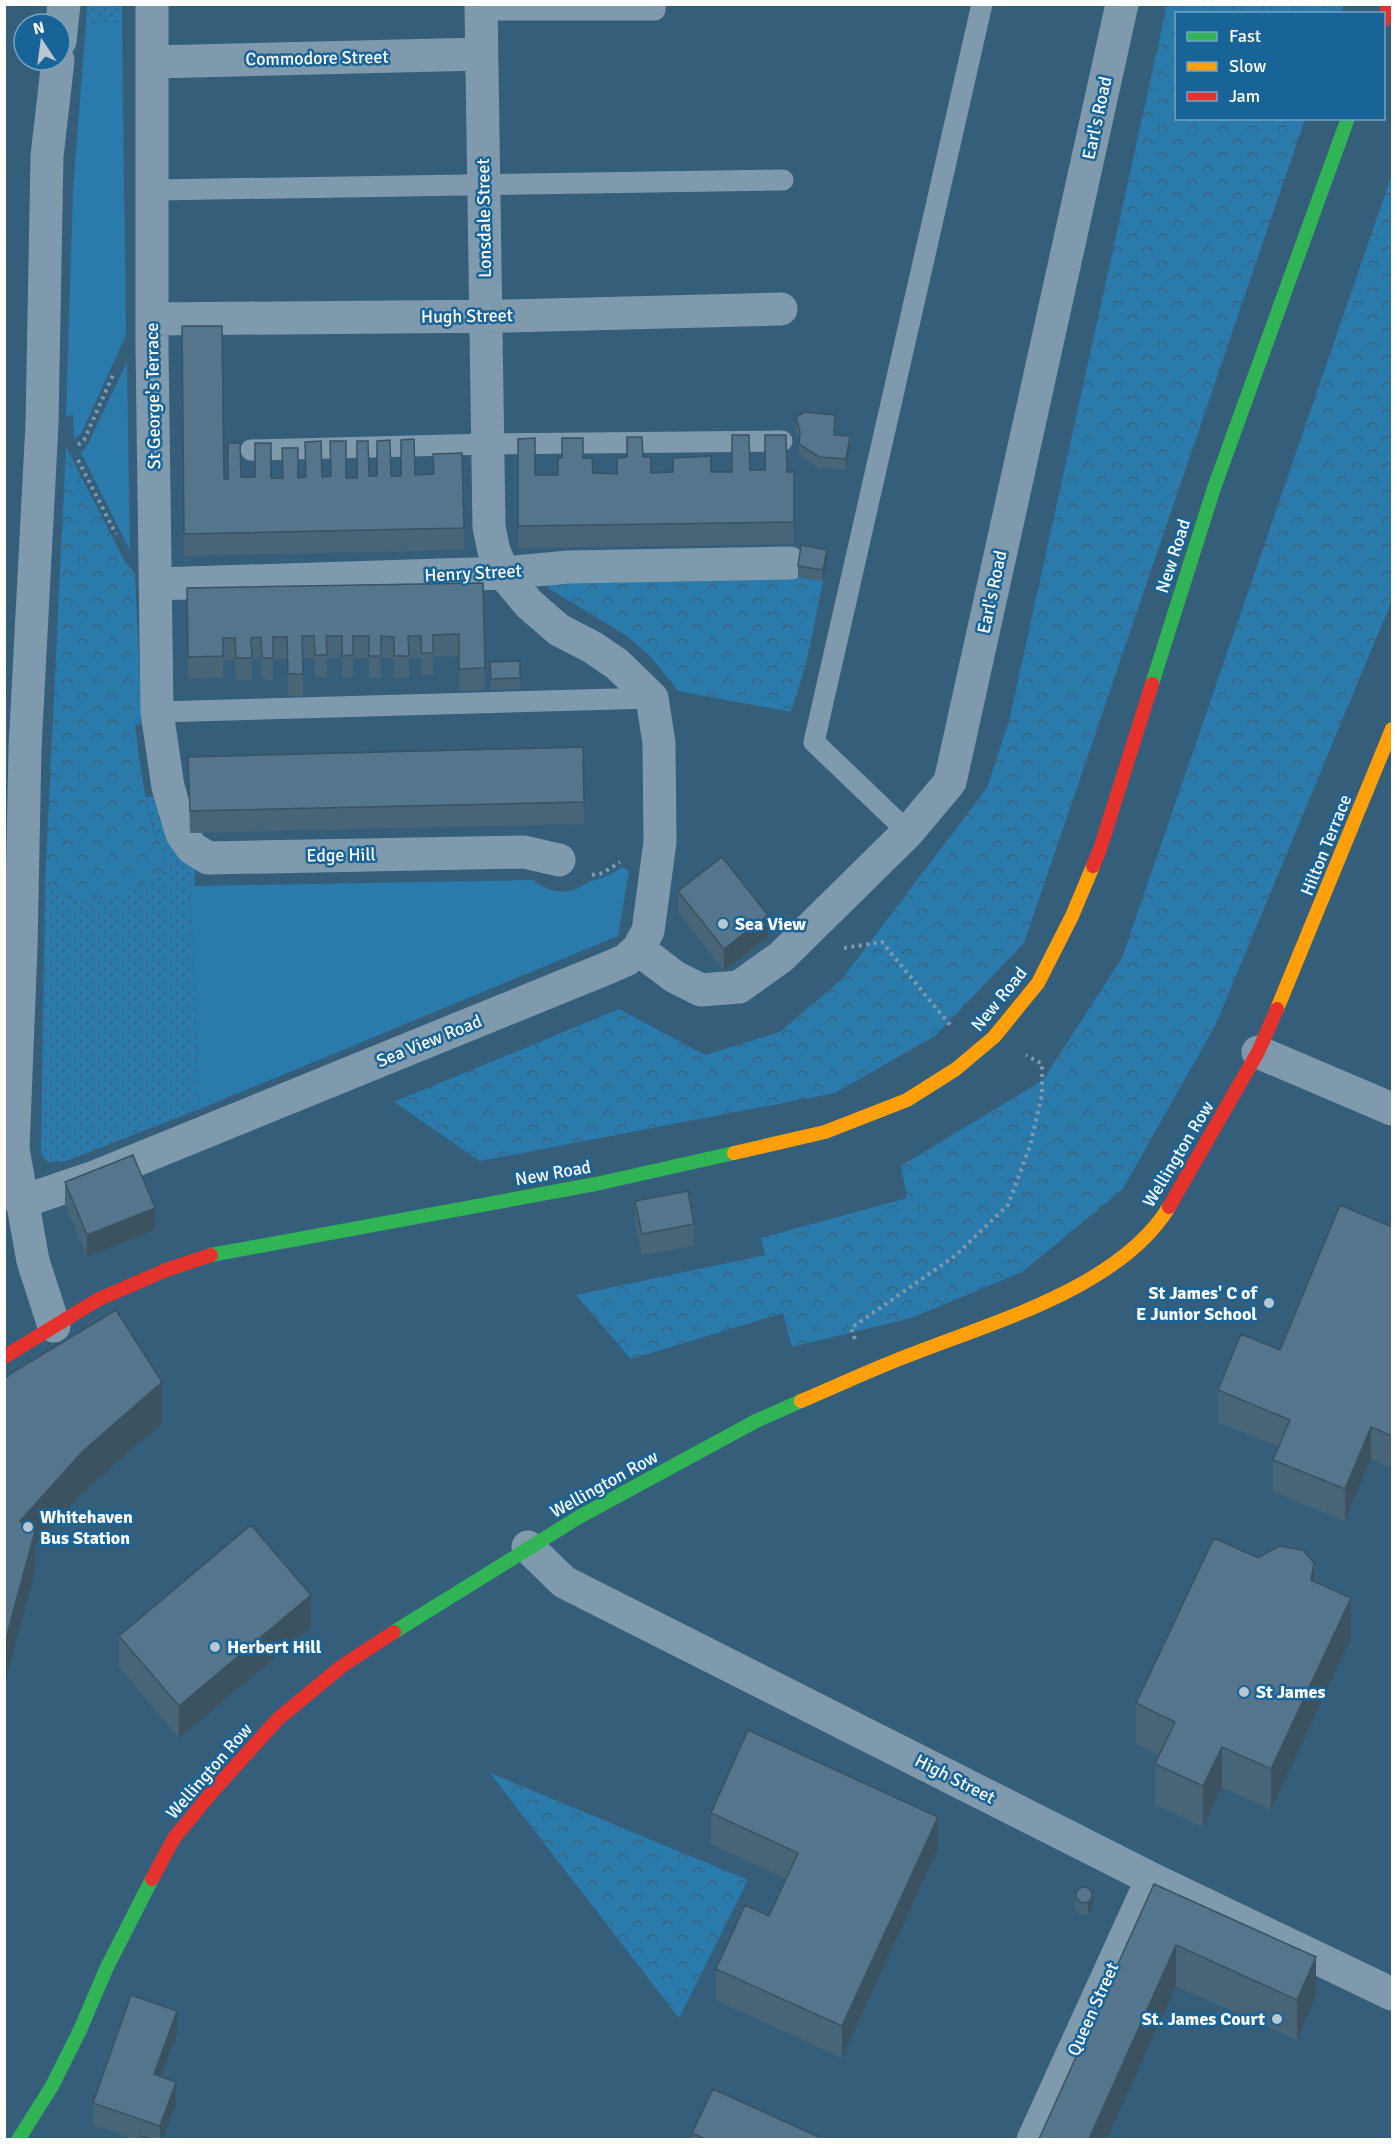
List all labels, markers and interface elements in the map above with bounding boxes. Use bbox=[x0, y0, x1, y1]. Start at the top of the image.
north arrow bbox=[12, 12, 72, 72]
legend bbox=[1175, 12, 1385, 120]
text: N bbox=[31, 17, 47, 39]
text: Fast bbox=[1229, 25, 1261, 47]
street label: Commodore Street bbox=[245, 46, 389, 70]
text: Slow bbox=[1229, 55, 1266, 77]
street label: Earl's Road bbox=[1077, 74, 1117, 162]
text: Jam bbox=[1229, 85, 1260, 107]
street label: Lonsdale Street bbox=[472, 158, 496, 278]
street label: Hugh Street bbox=[421, 304, 513, 328]
street label: St George's Terrace bbox=[141, 322, 165, 470]
street label: New Road bbox=[1151, 516, 1195, 596]
street label: Earl's Road bbox=[972, 548, 1012, 636]
street label: Henry Street bbox=[424, 559, 522, 587]
street label: Hilton Terrace bbox=[1296, 791, 1356, 899]
street label: Edge Hill bbox=[306, 843, 376, 867]
place label: Sea View bbox=[735, 913, 806, 935]
marker: Sea View bbox=[716, 917, 730, 931]
street label: New Road bbox=[966, 962, 1032, 1036]
street label: Sea View Road bbox=[373, 1010, 485, 1072]
street label: Wellington Row bbox=[1138, 1097, 1218, 1211]
street label: New Road bbox=[513, 1156, 593, 1190]
place label: St James' C of E Junior School bbox=[1136, 1282, 1258, 1325]
marker: St James' C of E Junior School bbox=[1262, 1296, 1276, 1310]
street label: Wellington Row bbox=[546, 1445, 662, 1523]
place label: Whitehaven Bus Station bbox=[40, 1506, 133, 1549]
marker: Whitehaven Bus Station bbox=[21, 1520, 35, 1534]
place label: Herbert Hill bbox=[227, 1636, 322, 1658]
marker: Herbert Hill bbox=[208, 1640, 222, 1654]
place label: St James bbox=[1256, 1681, 1326, 1703]
marker: St James bbox=[1237, 1685, 1251, 1699]
street label: Wellington Row bbox=[161, 1718, 257, 1824]
street label: High Street bbox=[911, 1749, 999, 1809]
street label: Queen Street bbox=[1063, 1959, 1123, 2059]
place label: St. James Court bbox=[1142, 2008, 1265, 2030]
marker: St. James Court bbox=[1270, 2012, 1284, 2026]

